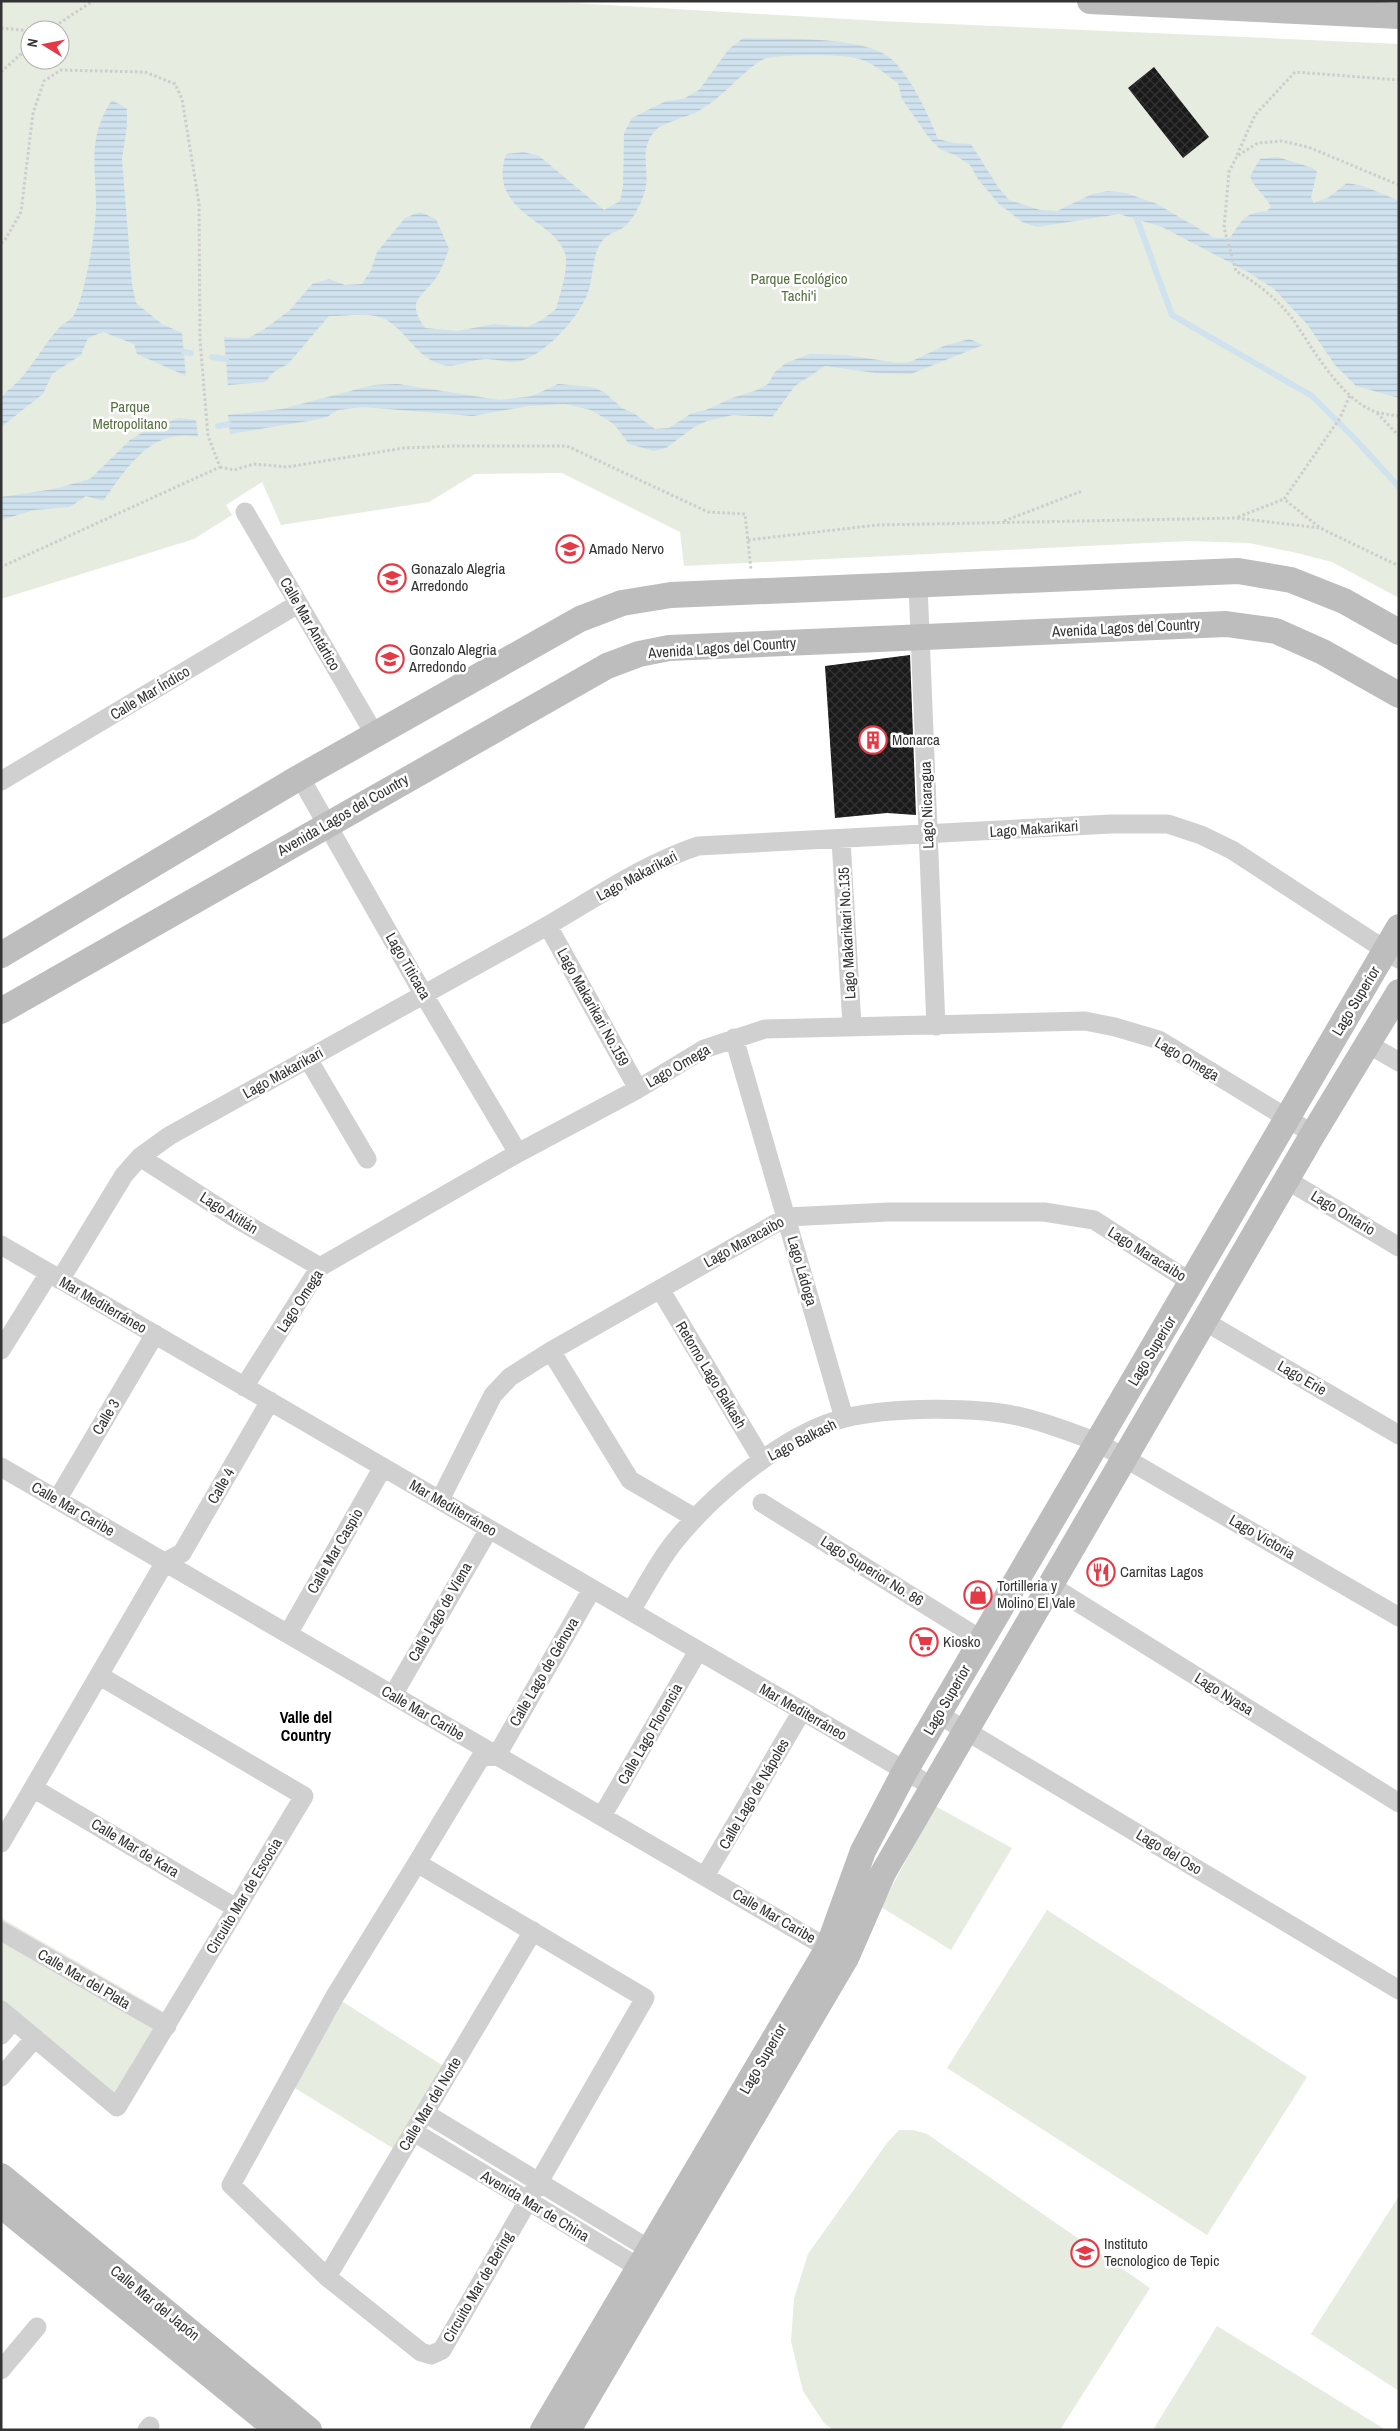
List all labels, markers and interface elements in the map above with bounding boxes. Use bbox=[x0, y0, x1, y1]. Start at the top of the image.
north arrow bbox=[20, 20, 70, 70]
text: N bbox=[23, 37, 42, 48]
park label: Parque Ecológico Tachi'i bbox=[750, 268, 848, 306]
park label: Parque Metropolitano bbox=[92, 396, 168, 434]
school or university icon: Amado Nervo bbox=[555, 534, 585, 564]
place label: Amado Nervo bbox=[588, 538, 664, 559]
place label: Gonazalo Alegria Arredondo bbox=[410, 558, 506, 596]
school or university icon: Gonazalo Alegria Arredondo bbox=[377, 563, 407, 593]
street label: Calle Mar Antártico bbox=[275, 573, 346, 674]
street label: Avenida Lagos del Country bbox=[1050, 613, 1201, 642]
street label: Avenida Lagos del Country bbox=[646, 632, 797, 663]
place label: Gonzalo Alegria Arredondo bbox=[408, 639, 497, 677]
school or university icon: Gonzalo Alegria Arredondo bbox=[375, 644, 405, 674]
street label: Calle Mar Índico bbox=[106, 660, 194, 725]
building icon: Monarca bbox=[858, 725, 888, 755]
place label: Monarca bbox=[892, 729, 940, 750]
street label: Lago Nicaragua bbox=[914, 761, 939, 849]
street label: Avenida Lagos del Country bbox=[272, 768, 413, 861]
street label: Lago Makarikari bbox=[989, 815, 1079, 842]
street label: Lago Makarikari bbox=[593, 845, 681, 906]
street label: Lago Makarikari No.135 bbox=[833, 866, 860, 999]
street label: Lago Titicaca bbox=[381, 928, 436, 1003]
street label: Lago Makarikari No.159 bbox=[552, 944, 635, 1070]
street label: Lago Superior bbox=[1326, 962, 1385, 1040]
street label: Lago Omega bbox=[1151, 1032, 1223, 1086]
street label: Lago Omega bbox=[642, 1039, 714, 1092]
street label: Lago Makarikari bbox=[239, 1042, 327, 1103]
street label: Lago Ontario bbox=[1307, 1185, 1380, 1240]
street label: Lago Atitlán bbox=[196, 1186, 262, 1239]
street label: Lago Maracaibo bbox=[700, 1211, 788, 1272]
street label: Lago Maracaibo bbox=[1104, 1221, 1191, 1286]
street label: Lago Ládoga bbox=[782, 1233, 823, 1308]
street label: Lago Omega bbox=[271, 1265, 328, 1336]
street label: Mar Mediterráneo bbox=[56, 1271, 151, 1338]
street label: Lago Superior bbox=[1122, 1312, 1181, 1390]
street label: Retorno Lago Balkash bbox=[671, 1317, 752, 1432]
street label: Lago Erie bbox=[1274, 1355, 1331, 1400]
street label: Calle 3 bbox=[87, 1395, 125, 1439]
street label: Lago Balkash bbox=[764, 1413, 840, 1466]
street label: Calle 4 bbox=[202, 1464, 239, 1508]
street label: Mar Mediterráneo bbox=[406, 1474, 501, 1541]
street label: Calle Mar Caribe bbox=[28, 1476, 119, 1541]
street label: Calle Mar Caspio bbox=[302, 1504, 367, 1597]
street label: Lago Victoria bbox=[1225, 1509, 1299, 1564]
street label: Lago Superior No. 86 bbox=[817, 1531, 928, 1611]
restaurant icon: Carnitas Lagos bbox=[1086, 1557, 1116, 1587]
street label: Calle Lago de Viena bbox=[403, 1558, 477, 1665]
place label: Carnitas Lagos bbox=[1120, 1561, 1203, 1582]
place label: Tortilleria y Molino El Vale bbox=[997, 1575, 1076, 1613]
shop icon: Tortilleria y Molino El Vale bbox=[963, 1580, 993, 1610]
street label: Calle Lago de Génova bbox=[504, 1613, 583, 1730]
supermarket icon: Kiosko bbox=[909, 1627, 939, 1657]
place label: Kiosko bbox=[943, 1631, 981, 1652]
street label: Lago Superior bbox=[918, 1661, 975, 1739]
street label: Lago Nyasa bbox=[1191, 1667, 1258, 1720]
street label: Mar Mediterráneo bbox=[756, 1678, 851, 1745]
street label: Calle Lago Florencia bbox=[612, 1679, 687, 1788]
street label: Calle Mar Caribe bbox=[378, 1680, 469, 1745]
district label: Valle del Country bbox=[280, 1706, 332, 1746]
street label: Calle Lago de Nápoles bbox=[713, 1735, 794, 1853]
street label: Calle Mar de Kara bbox=[87, 1813, 183, 1882]
street label: Lago del Oso bbox=[1132, 1824, 1206, 1879]
street label: Circuito Mar de Escocia bbox=[201, 1834, 287, 1958]
street label: Calle Mar Caribe bbox=[729, 1883, 820, 1948]
street label: Calle Mar del Plata bbox=[34, 1943, 135, 2014]
street label: Lago Superior bbox=[734, 2020, 791, 2098]
street label: Calle Mar del Norte bbox=[393, 2053, 466, 2155]
street label: Avenida Mar de China bbox=[476, 2164, 593, 2246]
street label: Circuito Mar de Bering bbox=[437, 2227, 518, 2346]
place label: Instituto Tecnologico de Tepic bbox=[1104, 2233, 1219, 2271]
school or university icon: Instituto Tecnologico de Tepic bbox=[1070, 2238, 1100, 2268]
street label: Calle Mar del Japón bbox=[106, 2260, 204, 2345]

